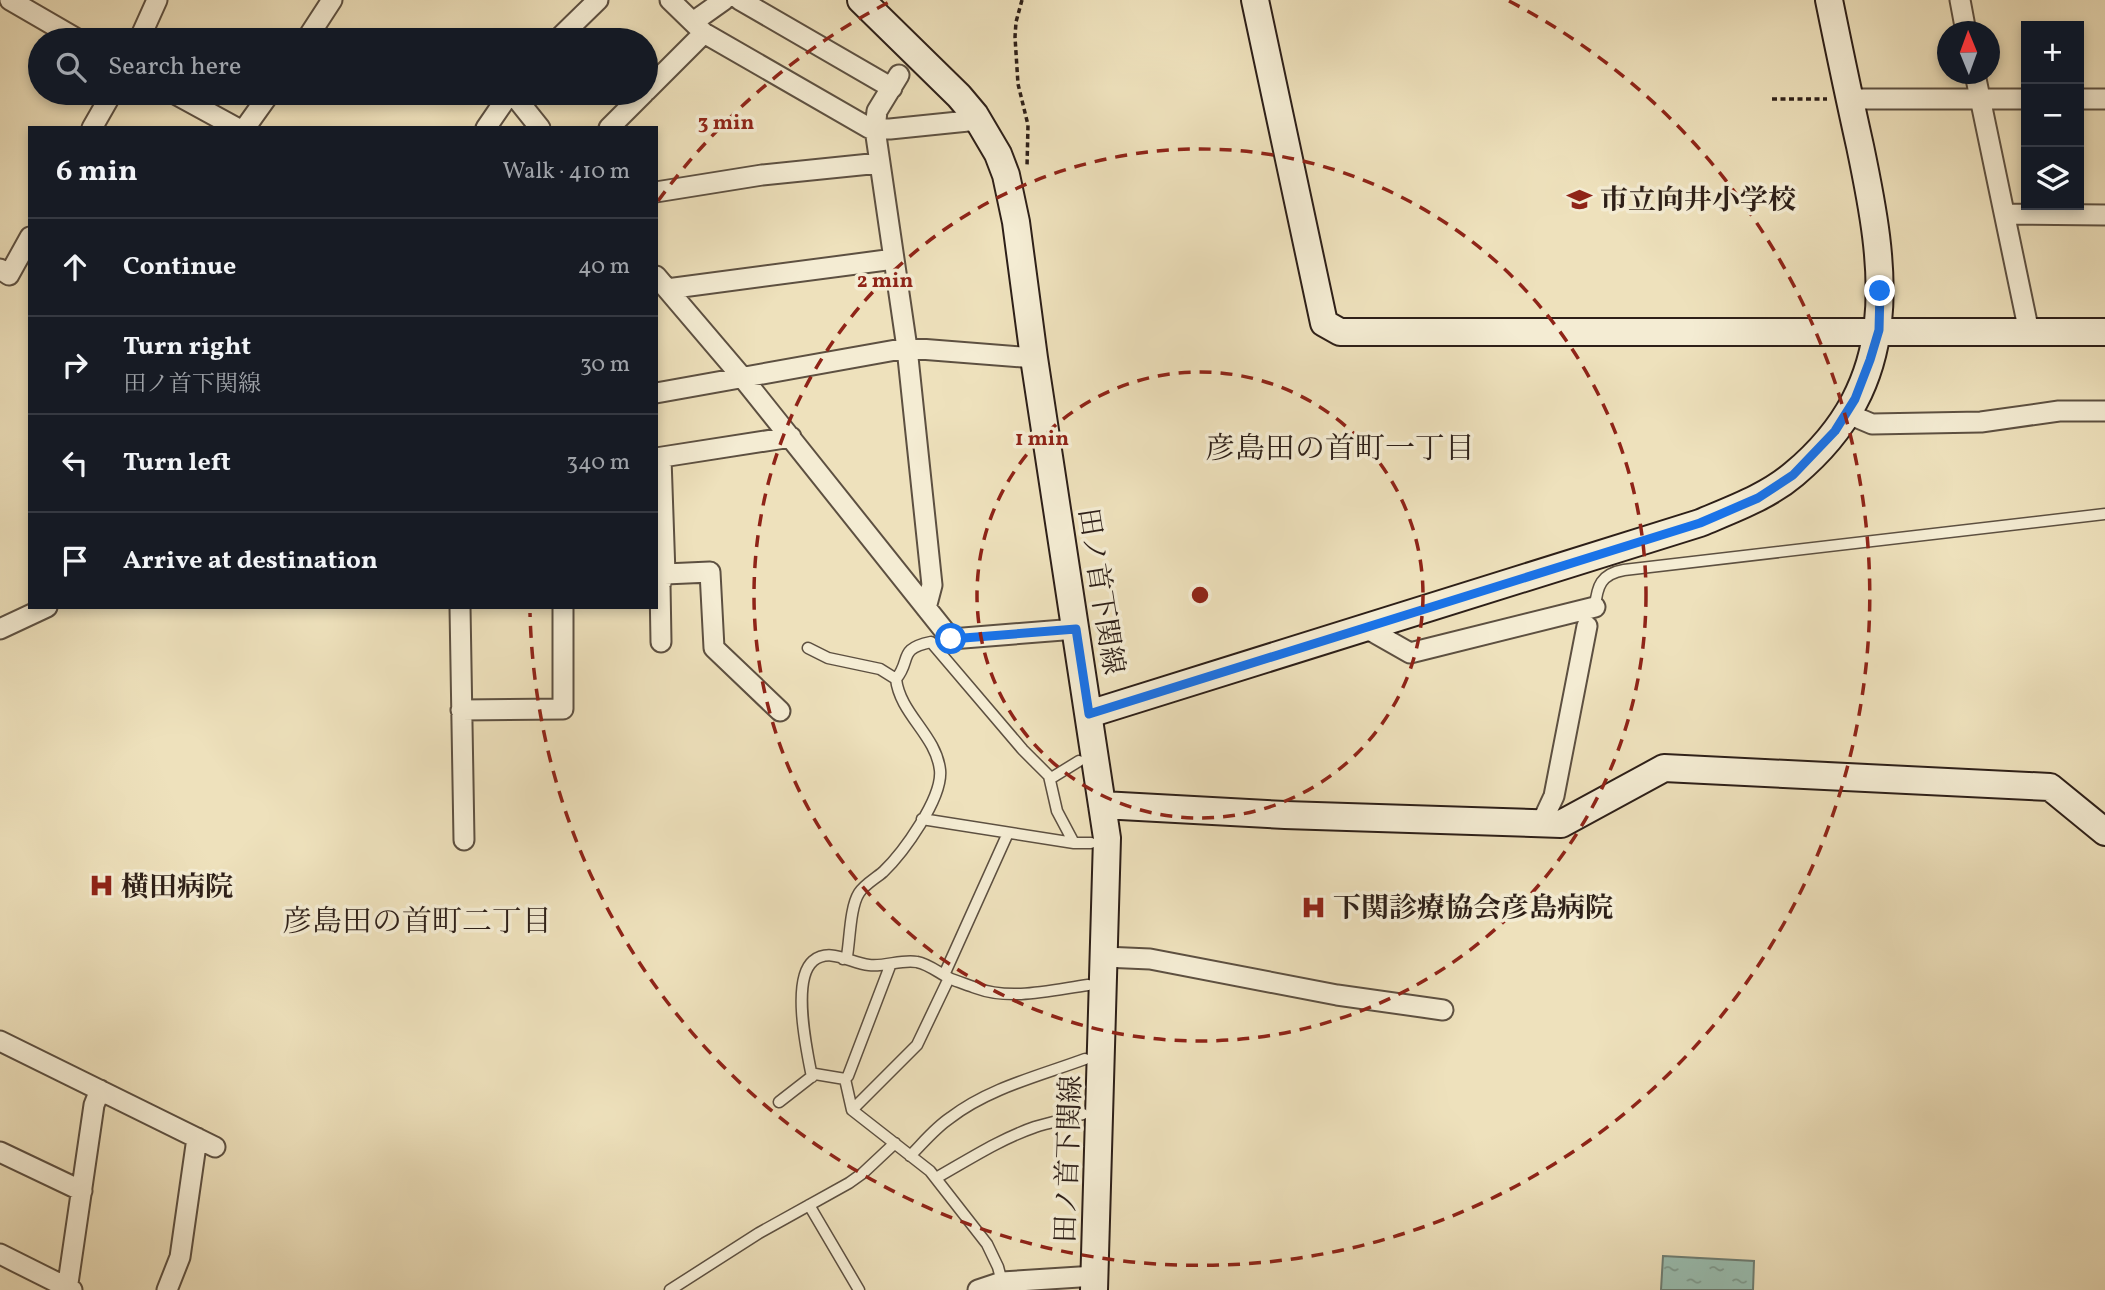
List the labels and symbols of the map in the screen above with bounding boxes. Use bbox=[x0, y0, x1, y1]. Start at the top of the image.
north arrow bbox=[1937, 21, 2000, 84]
text: 3 min bbox=[698, 109, 754, 138]
place label: 市立向井小学校 bbox=[1600, 182, 1796, 221]
school or university icon: 市立向井小学校 bbox=[1566, 185, 1594, 213]
text: 2 min bbox=[857, 267, 913, 296]
route end bbox=[1864, 275, 1895, 306]
text: 1 min bbox=[1015, 425, 1069, 454]
district label: 彦島田の首町一丁目 bbox=[1205, 429, 1475, 471]
street label: 田ノ首下関線 bbox=[1067, 505, 1132, 677]
centre of rings bbox=[1188, 583, 1212, 607]
route start bbox=[935, 623, 966, 654]
place label: 横田病院 bbox=[121, 869, 233, 908]
hospital icon: 横田病院 bbox=[87, 872, 115, 900]
place label: 下関診療協会彦島病院 bbox=[1333, 890, 1613, 929]
hospital icon: 下関診療協会彦島病院 bbox=[1299, 893, 1327, 921]
district label: 彦島田の首町二丁目 bbox=[282, 902, 552, 944]
street label: 田ノ首下関線 bbox=[1047, 1074, 1092, 1244]

